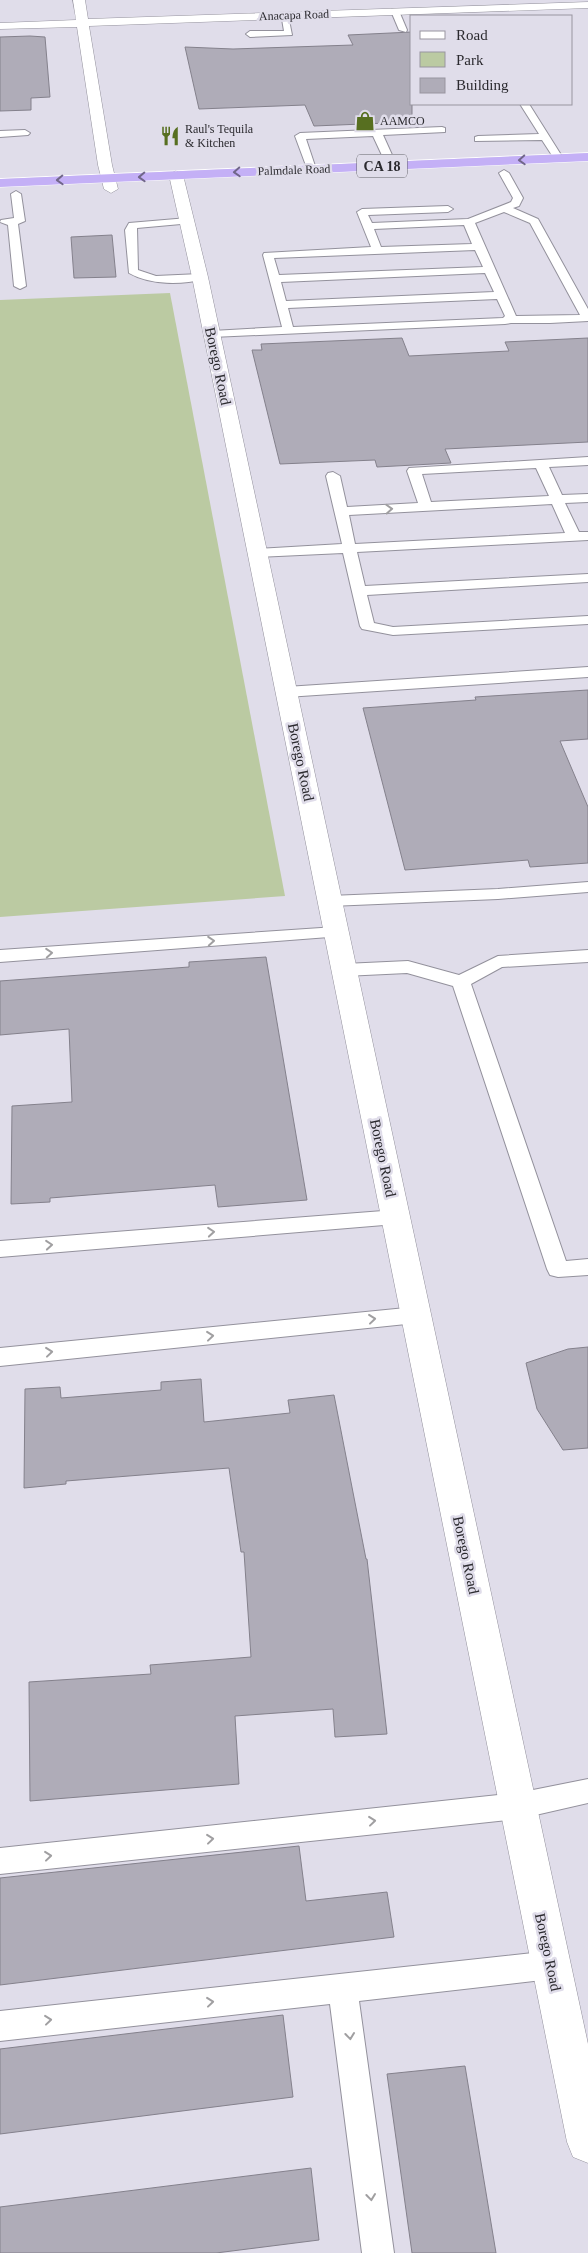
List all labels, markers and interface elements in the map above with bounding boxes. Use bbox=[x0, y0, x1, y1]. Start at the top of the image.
street label: Anacapa Road bbox=[259, 7, 329, 23]
legend bbox=[410, 15, 573, 105]
text: Road bbox=[456, 27, 488, 43]
text: Park bbox=[456, 52, 484, 68]
text: Building bbox=[456, 77, 509, 93]
shop icon: AAMCO bbox=[354, 110, 376, 132]
place label: AAMCO bbox=[380, 114, 425, 128]
place label: Raul's Tequila & Kitchen bbox=[185, 122, 254, 150]
restaurant icon: Raul's Tequila & Kitchen bbox=[159, 125, 181, 147]
road number: CA 18 bbox=[357, 154, 407, 178]
one-way arrow bbox=[518, 154, 526, 165]
street label: Palmdale Road bbox=[257, 162, 331, 178]
one-way arrow bbox=[233, 167, 241, 178]
one-way arrow bbox=[138, 171, 146, 182]
one-way arrow bbox=[55, 175, 63, 186]
street label: Borego Road bbox=[202, 325, 234, 407]
one-way arrow bbox=[385, 503, 393, 514]
street label: Borego Road bbox=[285, 721, 317, 803]
one-way arrow bbox=[207, 936, 215, 947]
one-way arrow bbox=[45, 947, 53, 958]
street label: Borego Road bbox=[367, 1117, 399, 1199]
one-way arrow bbox=[207, 1227, 215, 1238]
one-way arrow bbox=[45, 1240, 53, 1251]
one-way arrow bbox=[368, 1314, 376, 1325]
one-way arrow bbox=[206, 1331, 214, 1342]
one-way arrow bbox=[45, 1347, 53, 1358]
street label: Borego Road bbox=[450, 1514, 482, 1596]
one-way arrow bbox=[368, 1816, 376, 1827]
one-way arrow bbox=[206, 1834, 214, 1845]
one-way arrow bbox=[45, 1851, 53, 1862]
street label: Borego Road bbox=[532, 1911, 564, 1993]
one-way arrow bbox=[206, 1997, 214, 2008]
one-way arrow bbox=[45, 2015, 53, 2026]
one-way arrow bbox=[344, 2032, 354, 2040]
one-way arrow bbox=[365, 2193, 375, 2201]

